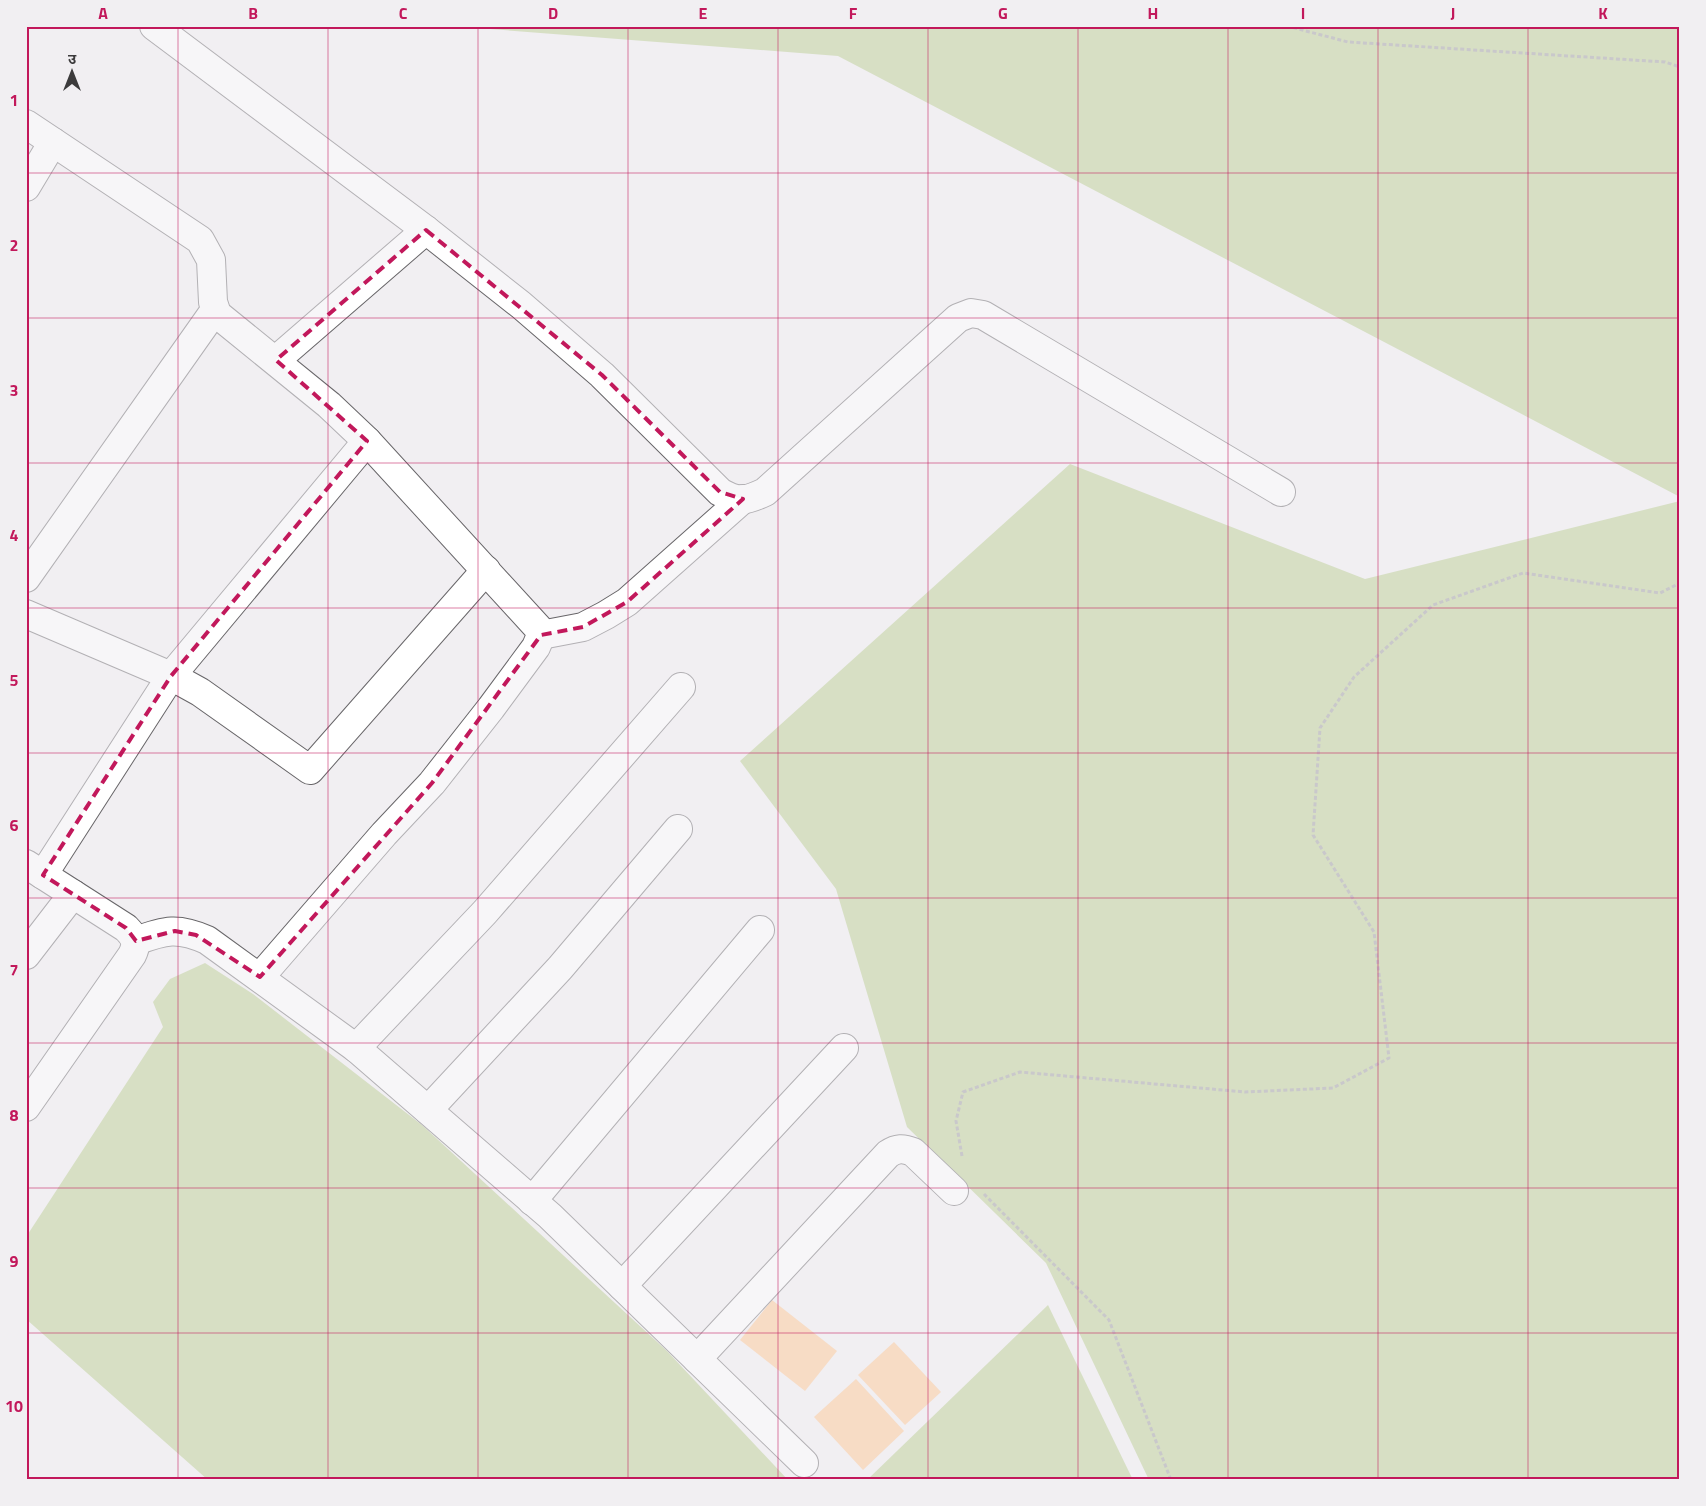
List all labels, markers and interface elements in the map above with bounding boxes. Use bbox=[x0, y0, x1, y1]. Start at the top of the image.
text: A bbox=[98, 1, 108, 25]
text: B bbox=[248, 1, 258, 25]
text: C bbox=[399, 1, 408, 25]
text: D bbox=[548, 1, 558, 25]
text: E bbox=[699, 1, 708, 25]
text: F bbox=[849, 1, 858, 25]
text: G bbox=[998, 1, 1008, 25]
text: H bbox=[1148, 1, 1158, 25]
text: I bbox=[1301, 1, 1305, 25]
text: J bbox=[1451, 1, 1455, 25]
text: K bbox=[1598, 1, 1608, 25]
north arrow bbox=[48, 48, 98, 98]
text: उ bbox=[68, 48, 77, 69]
text: 1 bbox=[10, 88, 18, 112]
text: 2 bbox=[10, 233, 18, 257]
text: 3 bbox=[10, 378, 18, 402]
text: 4 bbox=[10, 523, 19, 547]
text: 5 bbox=[10, 668, 19, 692]
text: 6 bbox=[10, 813, 19, 837]
text: 7 bbox=[10, 958, 18, 982]
text: 8 bbox=[10, 1103, 19, 1127]
text: 9 bbox=[10, 1249, 19, 1273]
text: 10 bbox=[5, 1394, 23, 1418]

